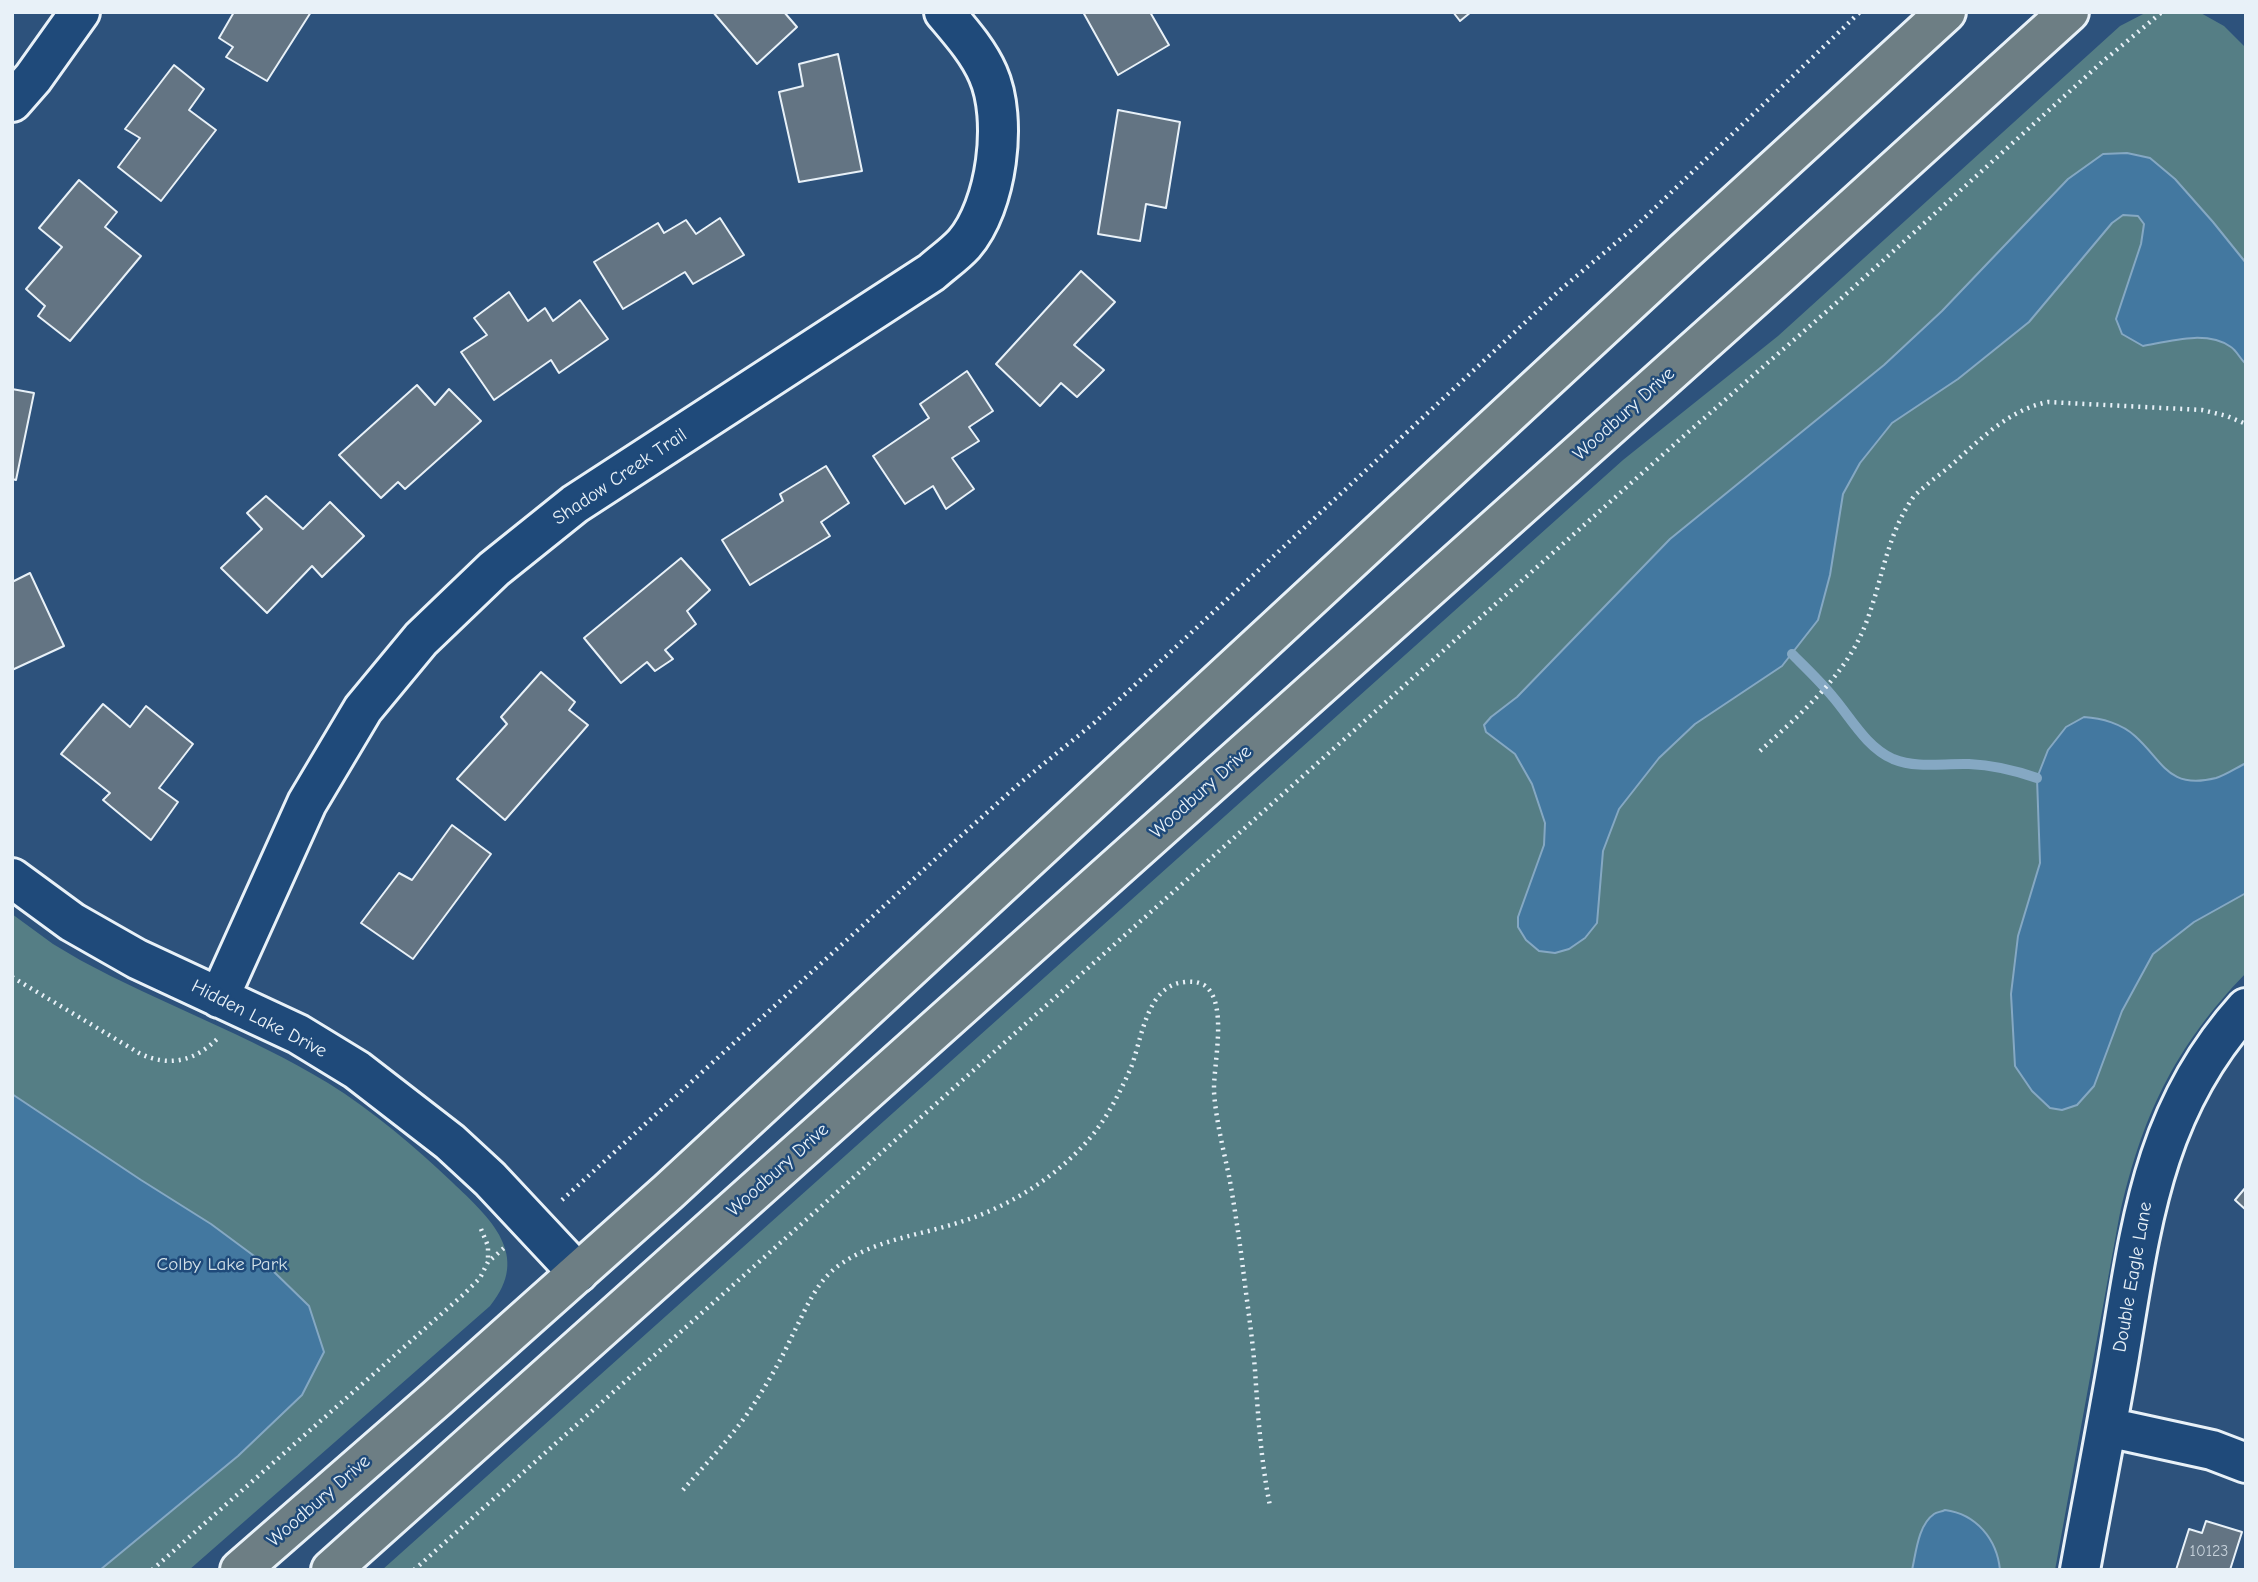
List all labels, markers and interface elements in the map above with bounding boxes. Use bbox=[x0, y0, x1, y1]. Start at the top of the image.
street label: Woodbury Drive bbox=[1568, 362, 1680, 466]
street label: Shadow Creek Trail bbox=[549, 424, 691, 530]
street label: Woodbury Drive bbox=[1145, 740, 1257, 844]
street label: Hidden Lake Drive bbox=[187, 975, 331, 1063]
street label: Woodbury Drive bbox=[722, 1118, 834, 1222]
street label: Double Eagle Lane bbox=[2109, 1200, 2157, 1354]
park label: Colby Lake Park bbox=[157, 1254, 287, 1276]
street label: Woodbury Drive bbox=[263, 1450, 375, 1552]
house number: 10123 bbox=[2190, 1541, 2228, 1561]

